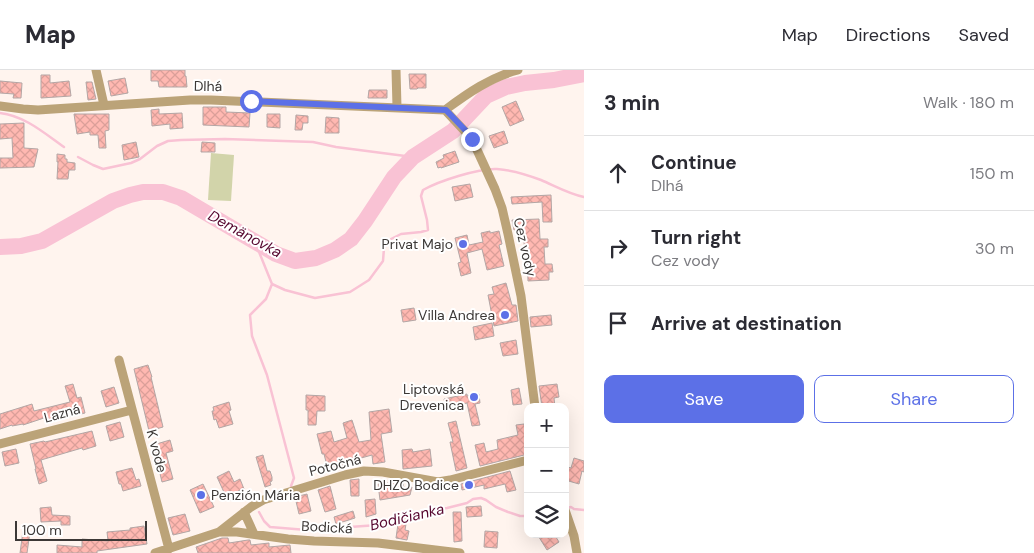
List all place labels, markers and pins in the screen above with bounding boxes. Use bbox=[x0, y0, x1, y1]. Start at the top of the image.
place label: Privat Majo bbox=[382, 235, 453, 253]
marker: Privat Majo bbox=[457, 238, 469, 250]
place label: Villa Andrea bbox=[418, 306, 495, 324]
marker: Villa Andrea bbox=[499, 309, 511, 321]
place label: Liptovská Drevenica bbox=[400, 380, 464, 414]
marker: Liptovská Drevenica bbox=[468, 391, 480, 403]
place label: DHZO Bodice bbox=[373, 476, 459, 494]
marker: DHZO Bodice bbox=[463, 479, 475, 491]
place label: Penzión Mária bbox=[211, 486, 300, 504]
marker: Penzión Mária bbox=[195, 489, 207, 501]

